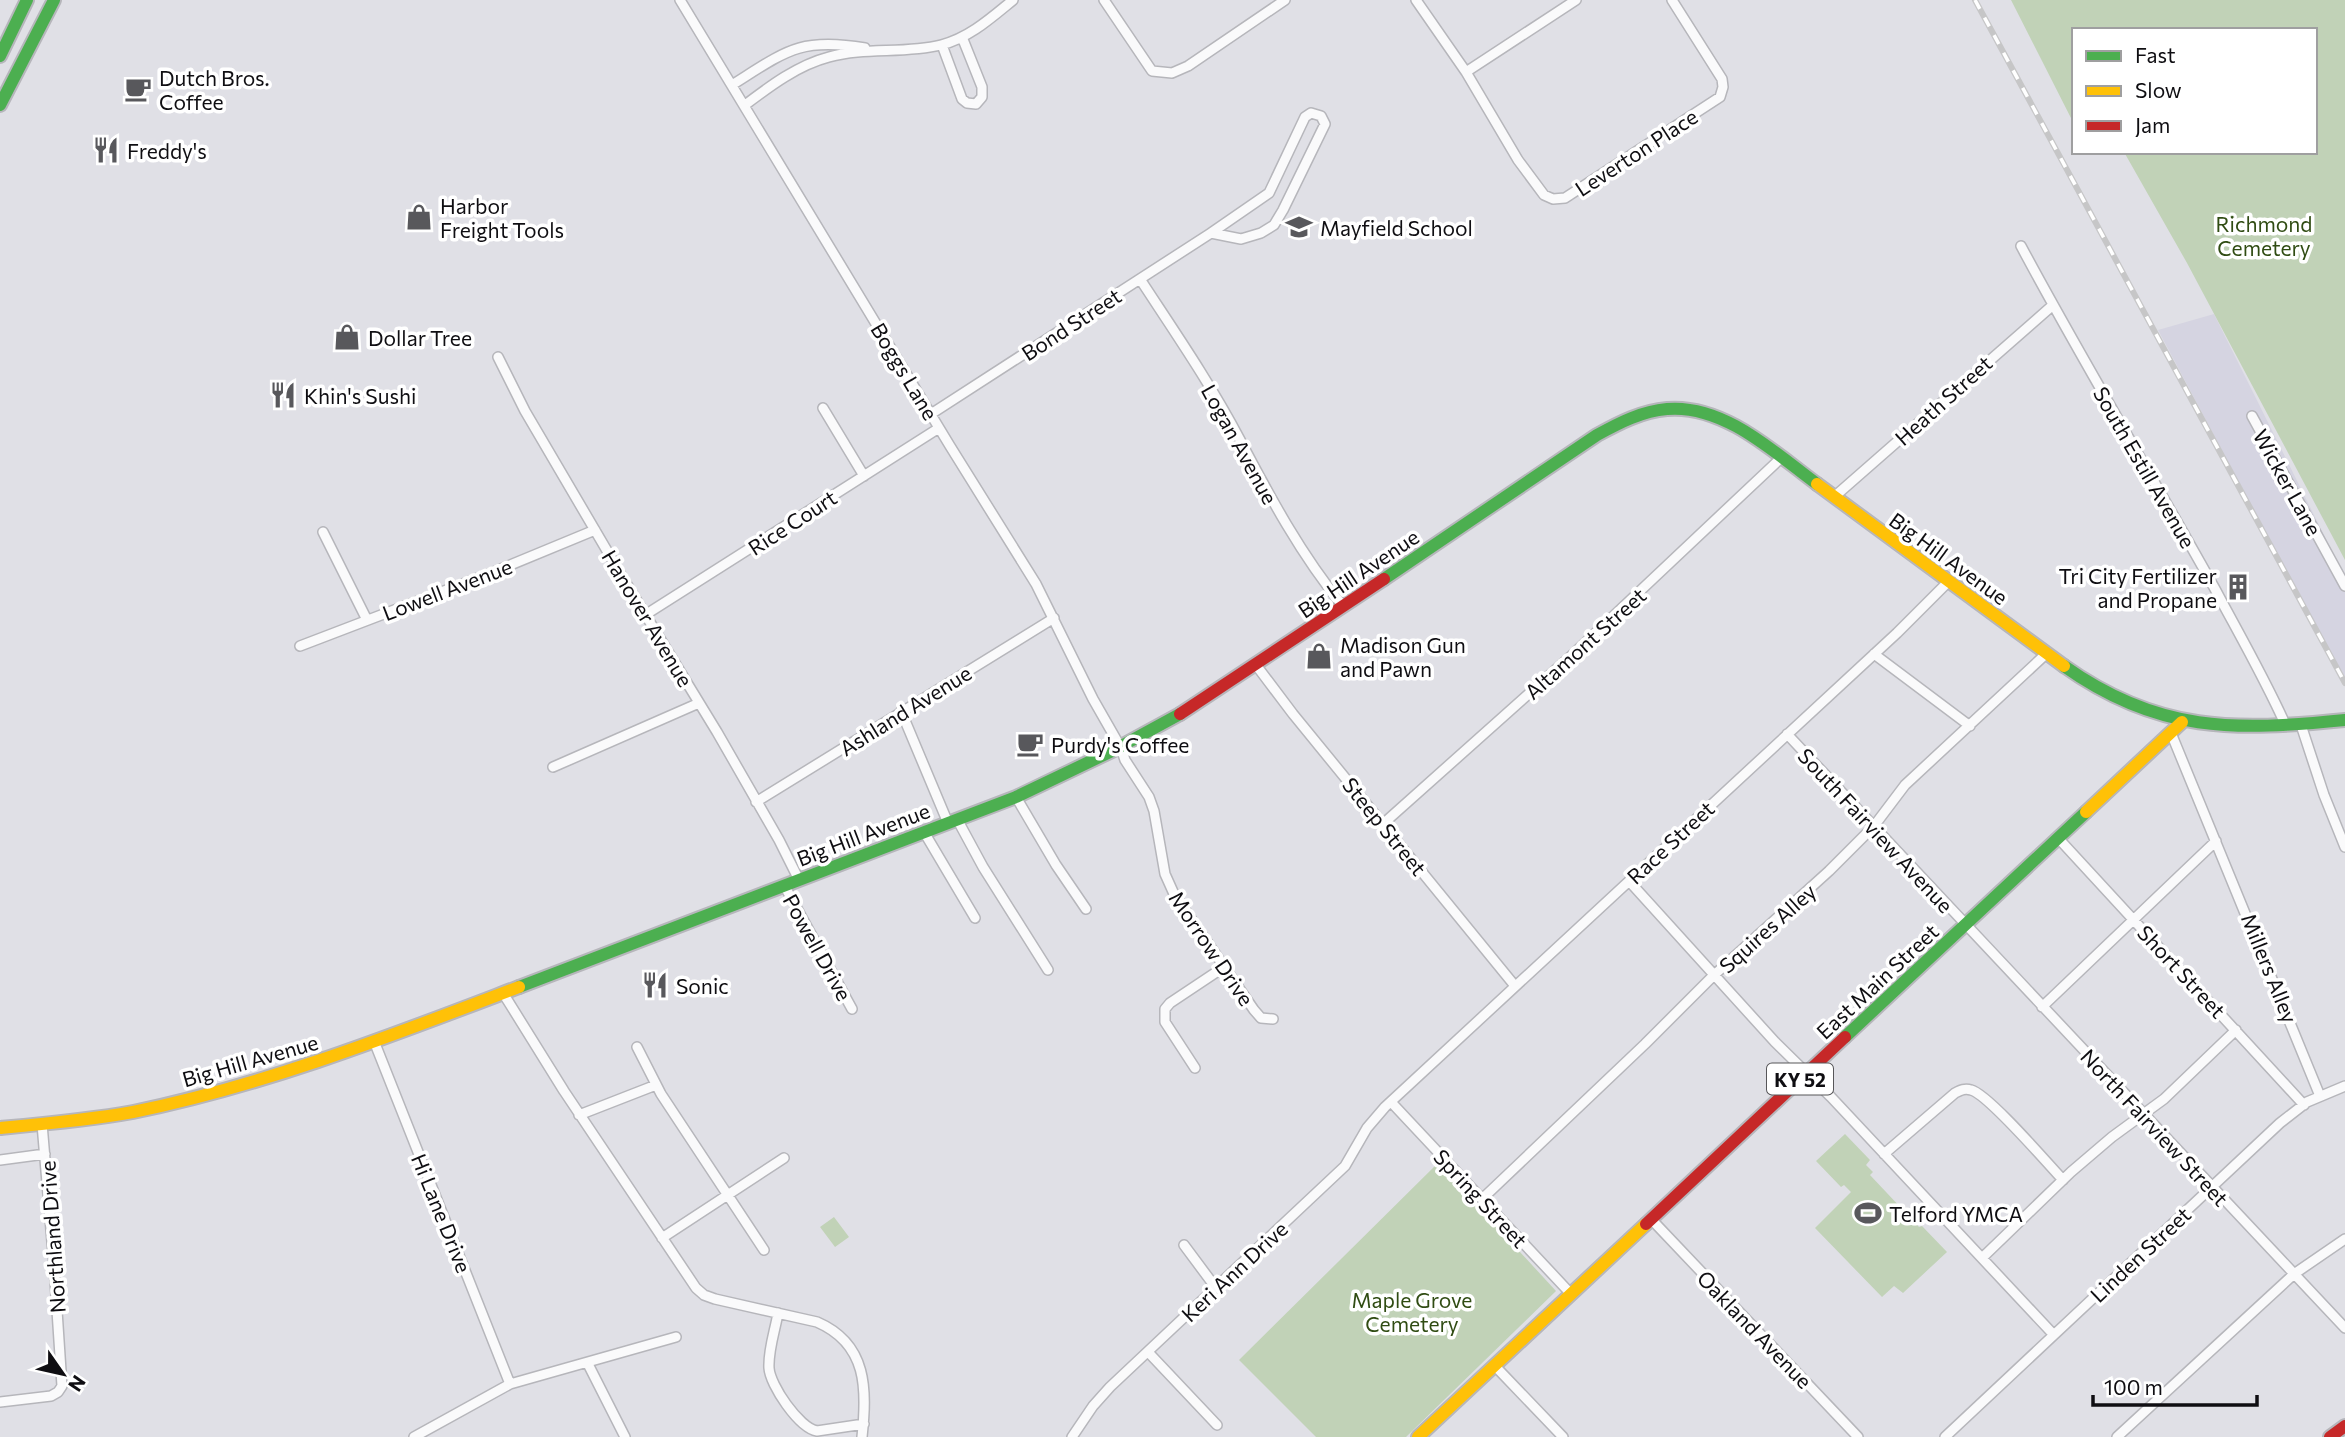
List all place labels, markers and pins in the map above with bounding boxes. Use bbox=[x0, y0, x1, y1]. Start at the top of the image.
place label: Dutch Bros. Coffee bbox=[159, 65, 269, 114]
cafe icon: Dutch Bros. Coffee bbox=[123, 74, 153, 104]
restaurant icon: Freddy's bbox=[91, 135, 121, 165]
place label: Freddy's bbox=[127, 138, 207, 163]
place label: Harbor Freight Tools bbox=[440, 193, 564, 242]
shop icon: Harbor Freight Tools bbox=[404, 202, 434, 232]
school or university icon: Mayfield School bbox=[1284, 212, 1314, 242]
place label: Mayfield School bbox=[1320, 215, 1473, 240]
shop icon: Dollar Tree bbox=[332, 322, 362, 352]
place label: Dollar Tree bbox=[368, 325, 472, 350]
restaurant icon: Khin's Sushi bbox=[268, 380, 298, 410]
place label: Khin's Sushi bbox=[304, 383, 416, 408]
place label: Tri City Fertilizer and Propane bbox=[2059, 563, 2217, 612]
building icon: Tri City Fertilizer and Propane bbox=[2223, 572, 2253, 602]
place label: Madison Gun and Pawn bbox=[1340, 632, 1466, 681]
shop icon: Madison Gun and Pawn bbox=[1304, 641, 1334, 671]
cafe icon: Purdy's Coffee bbox=[1015, 729, 1045, 759]
place label: Purdy's Coffee bbox=[1051, 732, 1189, 757]
restaurant icon: Sonic bbox=[640, 970, 670, 1000]
place label: Sonic bbox=[676, 973, 729, 998]
sports icon: Telford YMCA bbox=[1853, 1198, 1883, 1228]
place label: Telford YMCA bbox=[1889, 1201, 2023, 1226]

